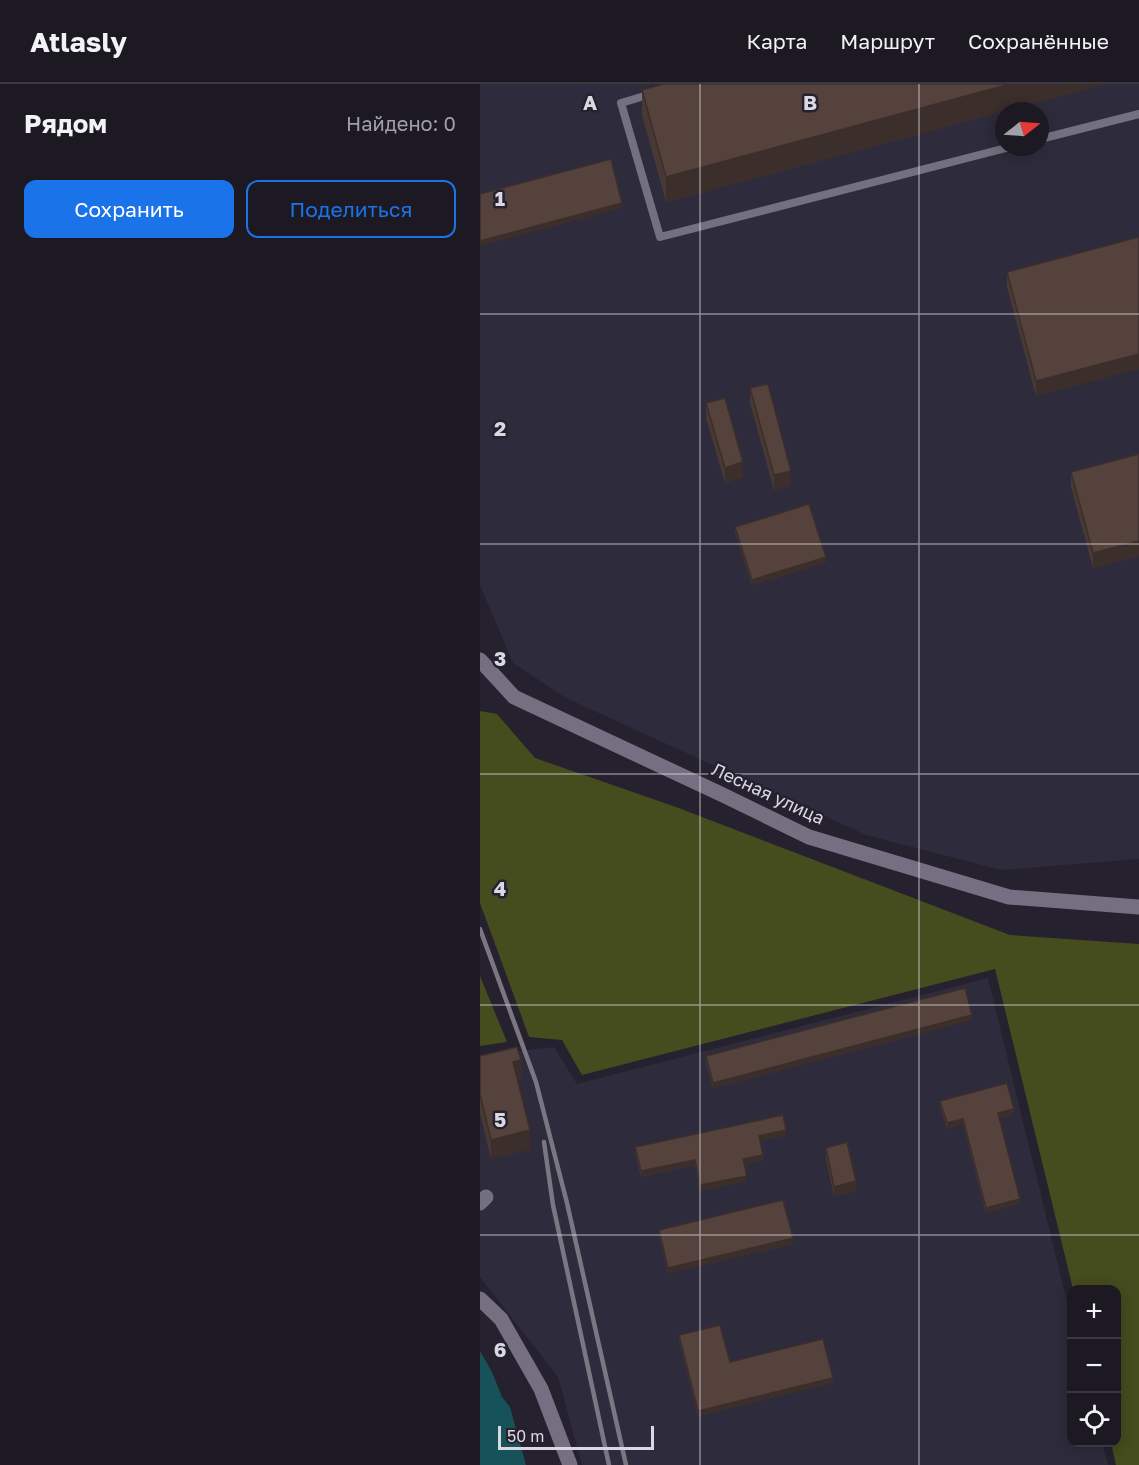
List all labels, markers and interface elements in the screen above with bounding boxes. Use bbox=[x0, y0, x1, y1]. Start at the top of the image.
text: Atlasly bbox=[30, 25, 127, 58]
text: Карта bbox=[746, 28, 807, 54]
text: Маршрут bbox=[840, 28, 935, 54]
text: Сохранённые bbox=[968, 28, 1109, 54]
text: A bbox=[583, 90, 597, 114]
text: B bbox=[803, 90, 817, 114]
north arrow bbox=[995, 102, 1049, 156]
text: Рядом bbox=[24, 108, 107, 139]
text: Найдено: 0 bbox=[346, 111, 456, 135]
button: Сохранить bbox=[24, 180, 234, 238]
button: Поделиться bbox=[246, 180, 456, 238]
text: 1 bbox=[495, 186, 505, 210]
text: 2 bbox=[494, 416, 506, 440]
text: 3 bbox=[494, 646, 506, 670]
street label: Лесная улица bbox=[709, 757, 828, 829]
text: 4 bbox=[494, 876, 506, 900]
text: 5 bbox=[494, 1107, 506, 1131]
map controls bbox=[1067, 1285, 1121, 1447]
button: + bbox=[1067, 1285, 1121, 1339]
text: 6 bbox=[494, 1337, 506, 1361]
button: − bbox=[1067, 1339, 1121, 1393]
button: locate bbox=[1067, 1393, 1121, 1447]
scale bar bbox=[498, 1423, 654, 1450]
text: 50 m bbox=[507, 1426, 544, 1446]

